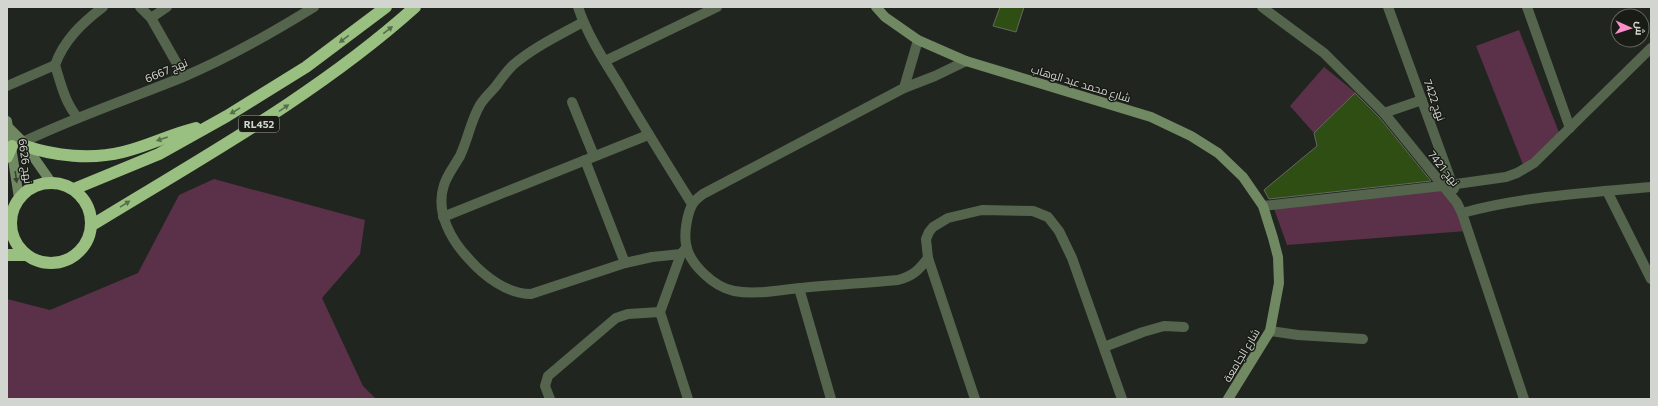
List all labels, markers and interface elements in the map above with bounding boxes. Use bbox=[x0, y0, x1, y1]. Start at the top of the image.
north arrow bbox=[1610, 8, 1650, 48]
text: ش bbox=[1633, 21, 1647, 36]
one-way arrow bbox=[383, 26, 394, 34]
one-way arrow bbox=[338, 35, 349, 44]
street label: نهج 6667 bbox=[143, 55, 190, 87]
street label: شارع محمد عبد الوهاب bbox=[1029, 62, 1132, 106]
street label: نهج 7422 bbox=[1420, 78, 1448, 123]
one-way arrow bbox=[279, 104, 289, 112]
one-way arrow bbox=[229, 107, 241, 114]
road number: RL452 bbox=[239, 116, 279, 132]
one-way arrow bbox=[156, 136, 168, 142]
street label: نهج 6626 bbox=[14, 138, 36, 185]
street label: نهج 7421 bbox=[1424, 148, 1462, 190]
one-way arrow bbox=[13, 171, 19, 183]
one-way arrow bbox=[119, 201, 131, 208]
street label: شارع الجامعة bbox=[1220, 326, 1264, 385]

